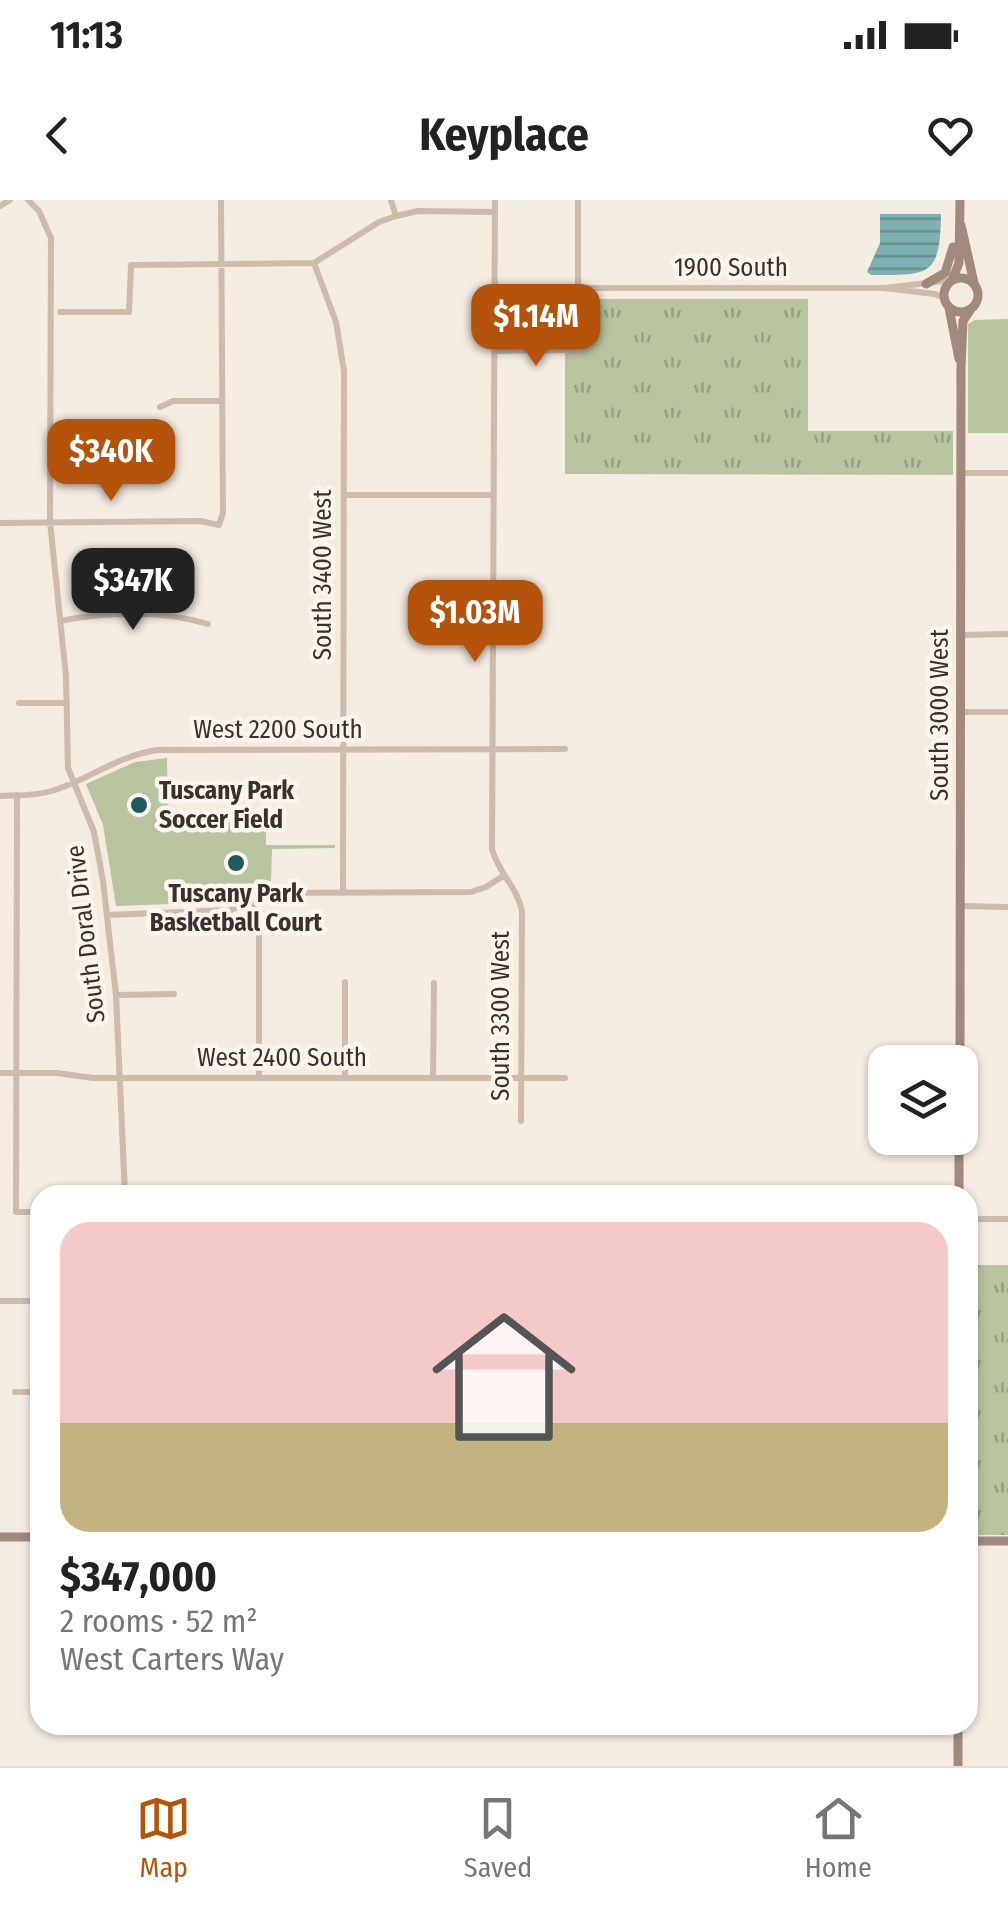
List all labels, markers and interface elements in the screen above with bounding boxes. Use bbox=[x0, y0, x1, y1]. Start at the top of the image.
text: 11:13 bbox=[50, 12, 123, 58]
icon: back bbox=[30, 108, 85, 163]
text: Keyplace bbox=[419, 108, 589, 162]
icon: heart bbox=[923, 108, 978, 163]
street label: 1900 South bbox=[674, 253, 788, 283]
pin: $1.14M bbox=[455, 284, 617, 369]
text: $1.14M bbox=[493, 297, 579, 335]
pin: $340K bbox=[41, 419, 181, 504]
text: $340K bbox=[69, 432, 153, 470]
street label: South 3400 West bbox=[308, 489, 338, 660]
pin: $347K bbox=[63, 548, 203, 633]
text: $347K bbox=[93, 561, 173, 599]
pin: $1.03M bbox=[394, 580, 556, 665]
text: $1.03M bbox=[430, 593, 520, 631]
street label: South 3000 West bbox=[925, 628, 955, 801]
street label: West 2200 South bbox=[193, 715, 363, 745]
place label: Tuscany Park Soccer Field bbox=[159, 776, 294, 835]
marker: Tuscany Park Soccer Field bbox=[128, 794, 150, 816]
street label: South Doral Drive bbox=[60, 843, 112, 1025]
marker: Tuscany Park Basketball Court bbox=[225, 852, 247, 874]
place label: Tuscany Park Basketball Court bbox=[150, 879, 323, 938]
street label: South 3300 West bbox=[486, 930, 516, 1101]
street label: West 2400 South bbox=[197, 1043, 367, 1073]
map controls bbox=[868, 1045, 978, 1155]
button: layers bbox=[868, 1045, 978, 1155]
icon: home bbox=[414, 1287, 594, 1467]
text: $347,000 bbox=[60, 1552, 217, 1602]
text: 2 rooms · 52 m² bbox=[60, 1602, 258, 1640]
text: West Carters Way bbox=[60, 1640, 284, 1678]
tab: Map bbox=[136, 1791, 191, 1884]
tab: Saved bbox=[464, 1791, 532, 1884]
tab: Home bbox=[805, 1791, 872, 1884]

